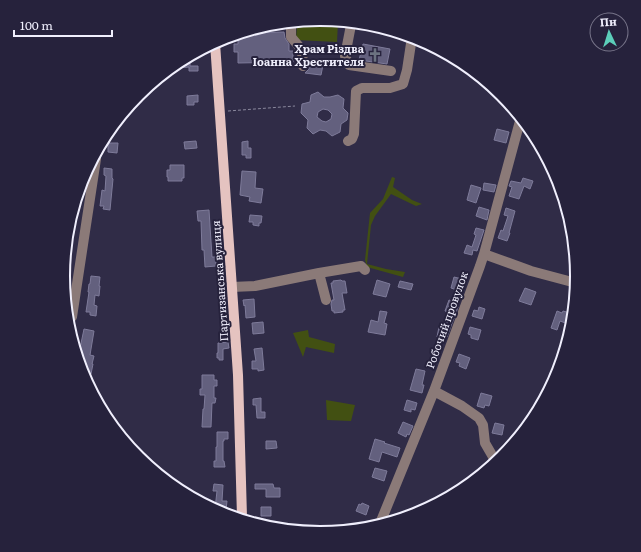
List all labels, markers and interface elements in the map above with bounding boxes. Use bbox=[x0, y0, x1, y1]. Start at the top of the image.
scale bar bbox=[14, 12, 112, 38]
north arrow bbox=[589, 12, 629, 52]
text: Пн bbox=[599, 12, 618, 30]
text: 100 m bbox=[20, 16, 53, 34]
place label: Храм Різдва Іоанна Хрестителя bbox=[253, 40, 365, 69]
church icon: Храм Різдва Іоанна Хрестителя bbox=[367, 47, 383, 63]
street label: Партизанська вулиця bbox=[207, 220, 231, 342]
street label: Робочий провулок bbox=[421, 268, 471, 370]

